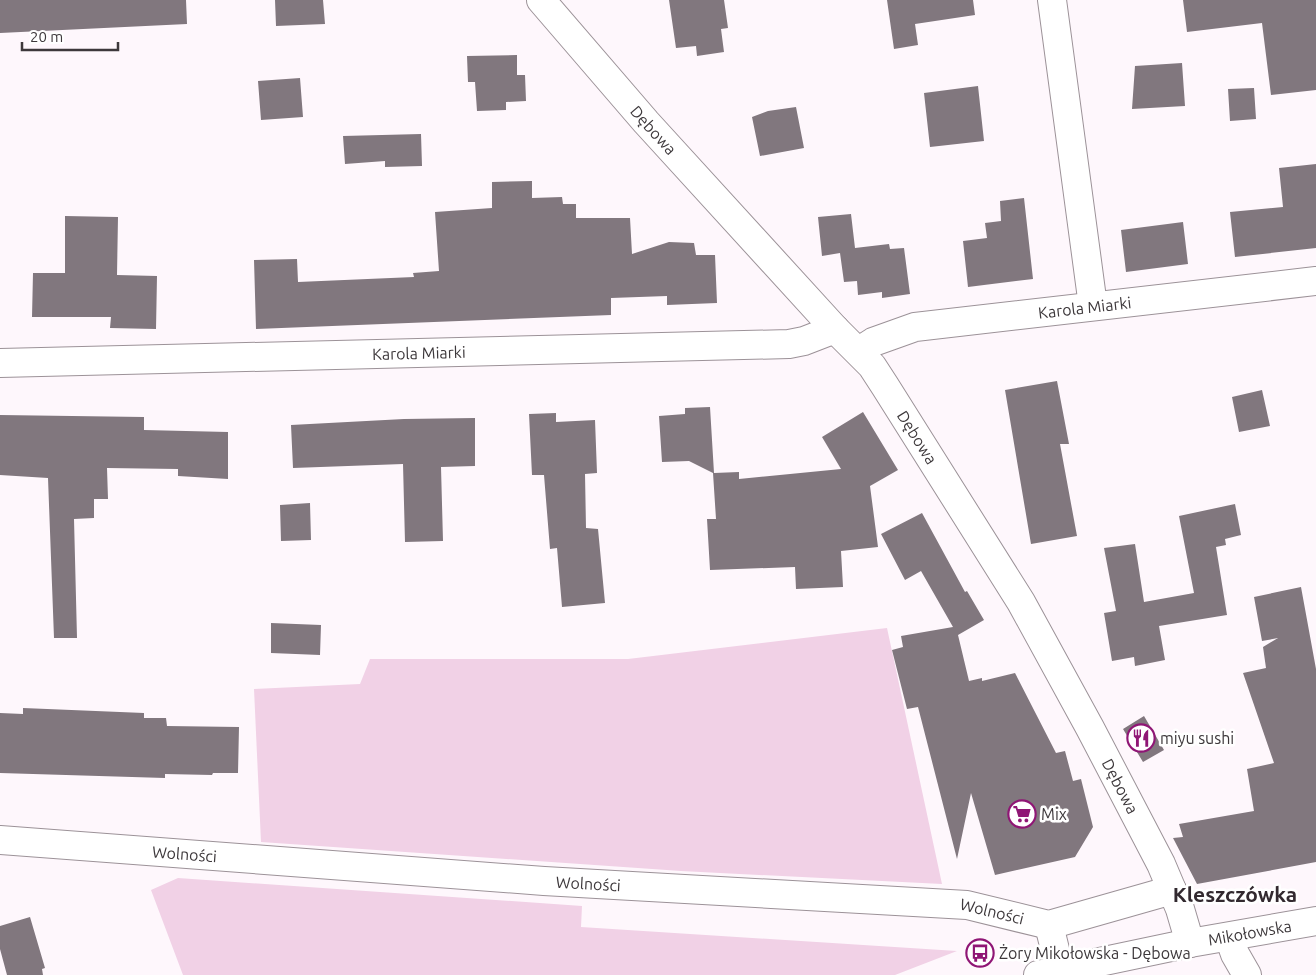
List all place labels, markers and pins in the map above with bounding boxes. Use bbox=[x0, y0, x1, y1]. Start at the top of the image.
restaurant icon: miyu sushi bbox=[1126, 723, 1156, 753]
place label: miyu sushi bbox=[1160, 729, 1234, 747]
supermarket icon: Mix bbox=[1007, 799, 1037, 829]
place label: Mix bbox=[1041, 805, 1067, 823]
bus stop icon: Żory Mikołowska - Dębowa bbox=[965, 938, 995, 968]
place label: Żory Mikołowska - Dębowa bbox=[999, 944, 1191, 962]

